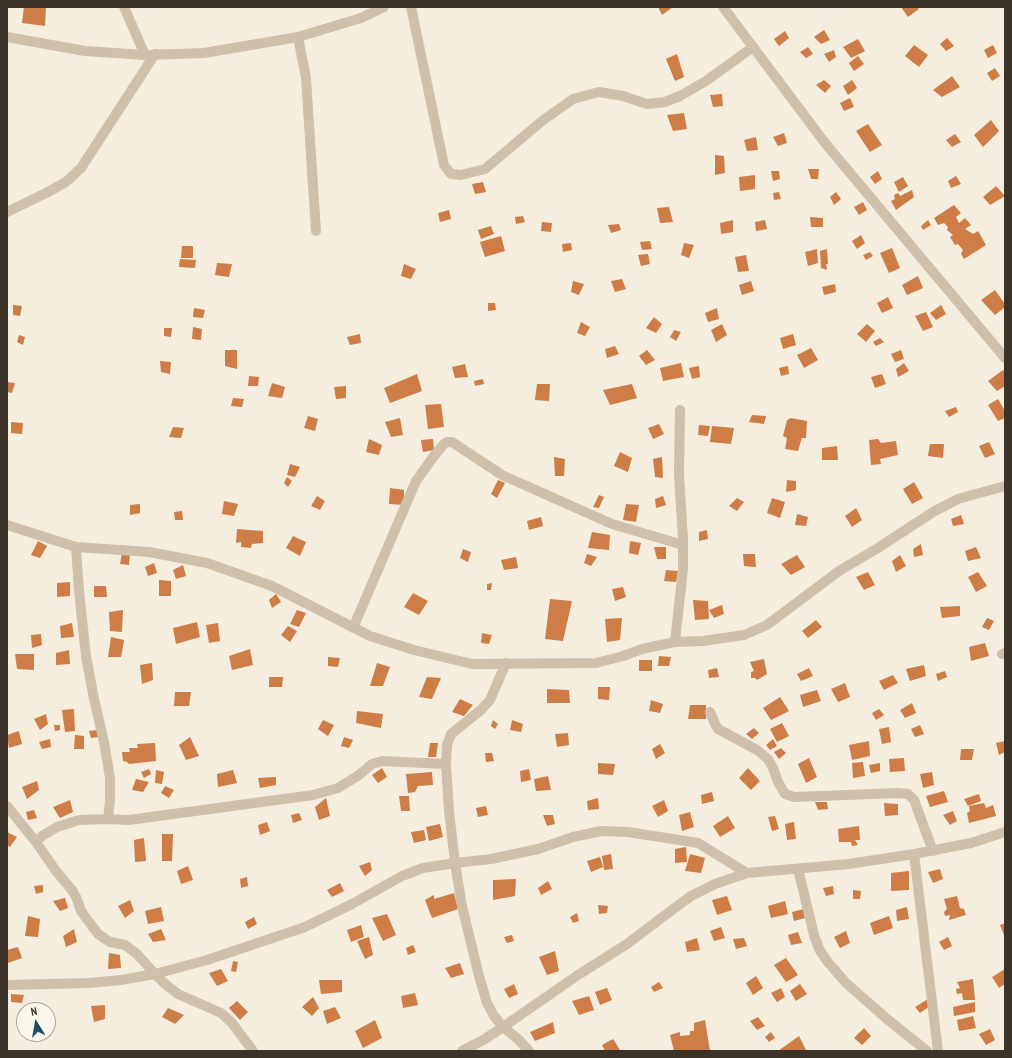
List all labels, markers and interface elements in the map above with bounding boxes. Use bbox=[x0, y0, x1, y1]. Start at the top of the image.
north arrow bbox=[16, 1002, 56, 1042]
text: N bbox=[30, 1004, 38, 1019]

